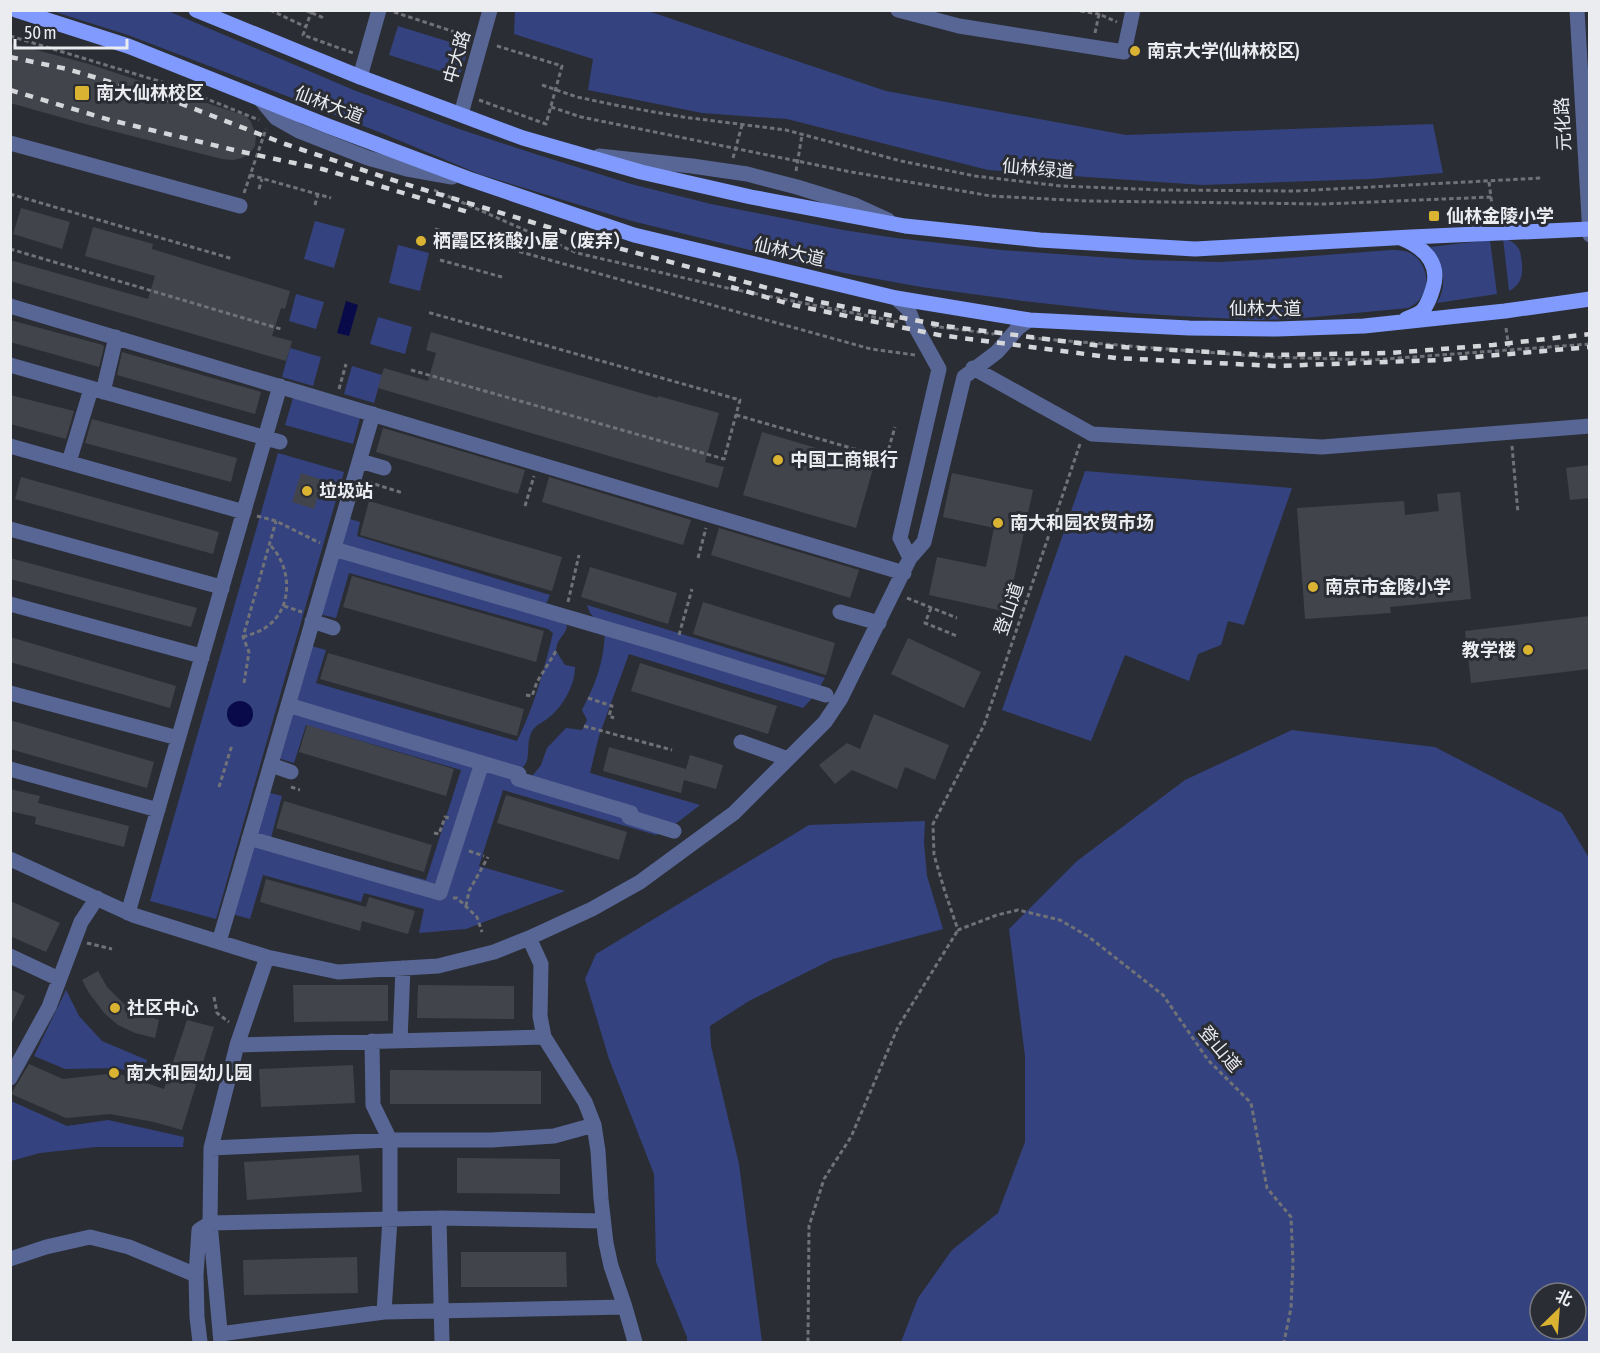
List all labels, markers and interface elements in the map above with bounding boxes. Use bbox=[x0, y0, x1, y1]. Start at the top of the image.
scale bar bbox=[15, 12, 128, 50]
text: 50 m bbox=[24, 22, 56, 43]
street label: 中大路 bbox=[439, 28, 474, 86]
place label: 南京大学(仙林校区) bbox=[1147, 40, 1300, 61]
marker: 南京大学(仙林校区) bbox=[1128, 44, 1142, 58]
place label: 南大仙林校区 bbox=[96, 82, 204, 103]
street label: 仙林大道 bbox=[292, 82, 367, 127]
marker: 南大仙林校区 bbox=[73, 84, 91, 102]
street label: 元化路 bbox=[1551, 97, 1574, 152]
street label: 仙林绿道 bbox=[1001, 155, 1075, 182]
place label: 仙林金陵小学 bbox=[1446, 205, 1554, 226]
marker: 仙林金陵小学 bbox=[1427, 209, 1441, 223]
place label: 栖霞区核酸小屋（废弃） bbox=[433, 230, 631, 251]
street label: 仙林大道 bbox=[752, 233, 827, 270]
marker: 栖霞区核酸小屋（废弃） bbox=[414, 234, 428, 248]
street label: 仙林大道 bbox=[1229, 298, 1301, 319]
place label: 中国工商银行 bbox=[790, 449, 898, 470]
marker: 中国工商银行 bbox=[771, 453, 785, 467]
place label: 垃圾站 bbox=[319, 480, 373, 501]
marker: 垃圾站 bbox=[300, 484, 314, 498]
place label: 南大和园农贸市场 bbox=[1010, 512, 1154, 533]
marker: 南大和园农贸市场 bbox=[991, 516, 1005, 530]
place label: 南京市金陵小学 bbox=[1325, 576, 1451, 597]
street label: 登山道 bbox=[990, 580, 1027, 638]
marker: 南京市金陵小学 bbox=[1306, 580, 1320, 594]
place label: 教学楼 bbox=[1462, 639, 1516, 660]
marker: 教学楼 bbox=[1521, 643, 1535, 657]
place label: 社区中心 bbox=[127, 997, 199, 1018]
marker: 社区中心 bbox=[108, 1001, 122, 1015]
street label: 登山道 bbox=[1195, 1021, 1246, 1076]
place label: 南大和园幼儿园 bbox=[126, 1062, 252, 1083]
marker: 南大和园幼儿园 bbox=[107, 1066, 121, 1080]
north arrow bbox=[1528, 1281, 1588, 1341]
text: 北 bbox=[1553, 1286, 1575, 1309]

